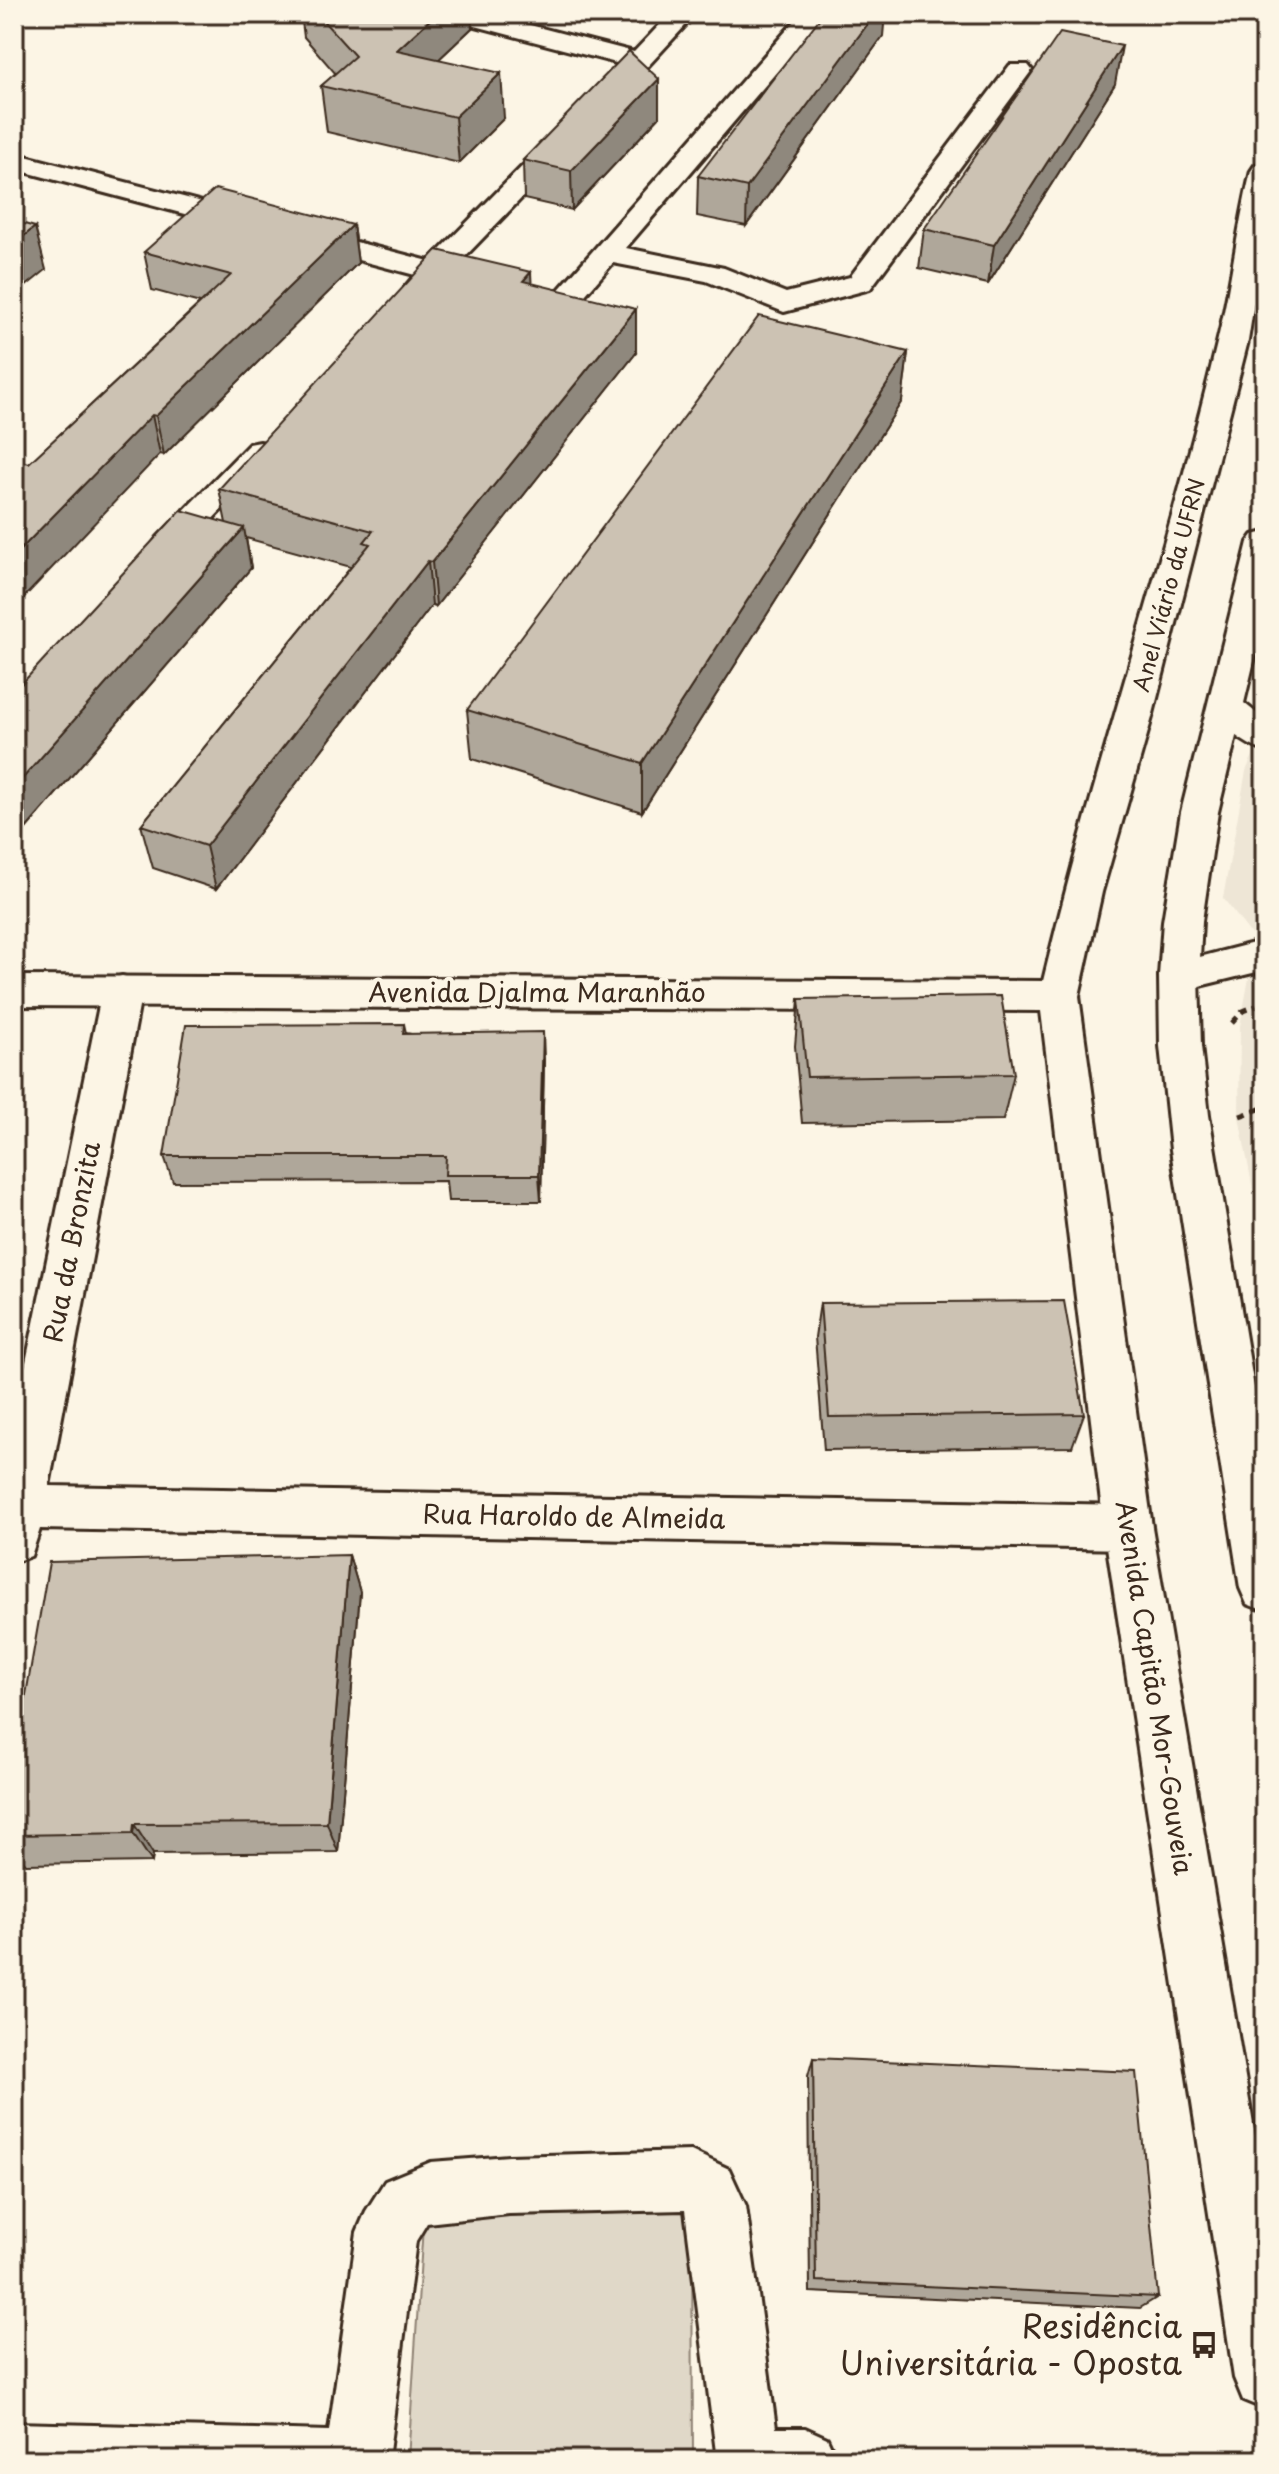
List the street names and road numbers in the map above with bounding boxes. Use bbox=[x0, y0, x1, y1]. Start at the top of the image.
street label: Anel Viário da UFRN bbox=[1123, 474, 1212, 695]
street label: Avenida Djalma Maranhão bbox=[368, 972, 706, 1011]
street label: Rua da Bronzita bbox=[32, 1137, 109, 1345]
street label: Rua Haroldo de Almeida bbox=[422, 1493, 726, 1538]
street label: Avenida Capitão Mor-Gouveia bbox=[1107, 1498, 1204, 1878]

